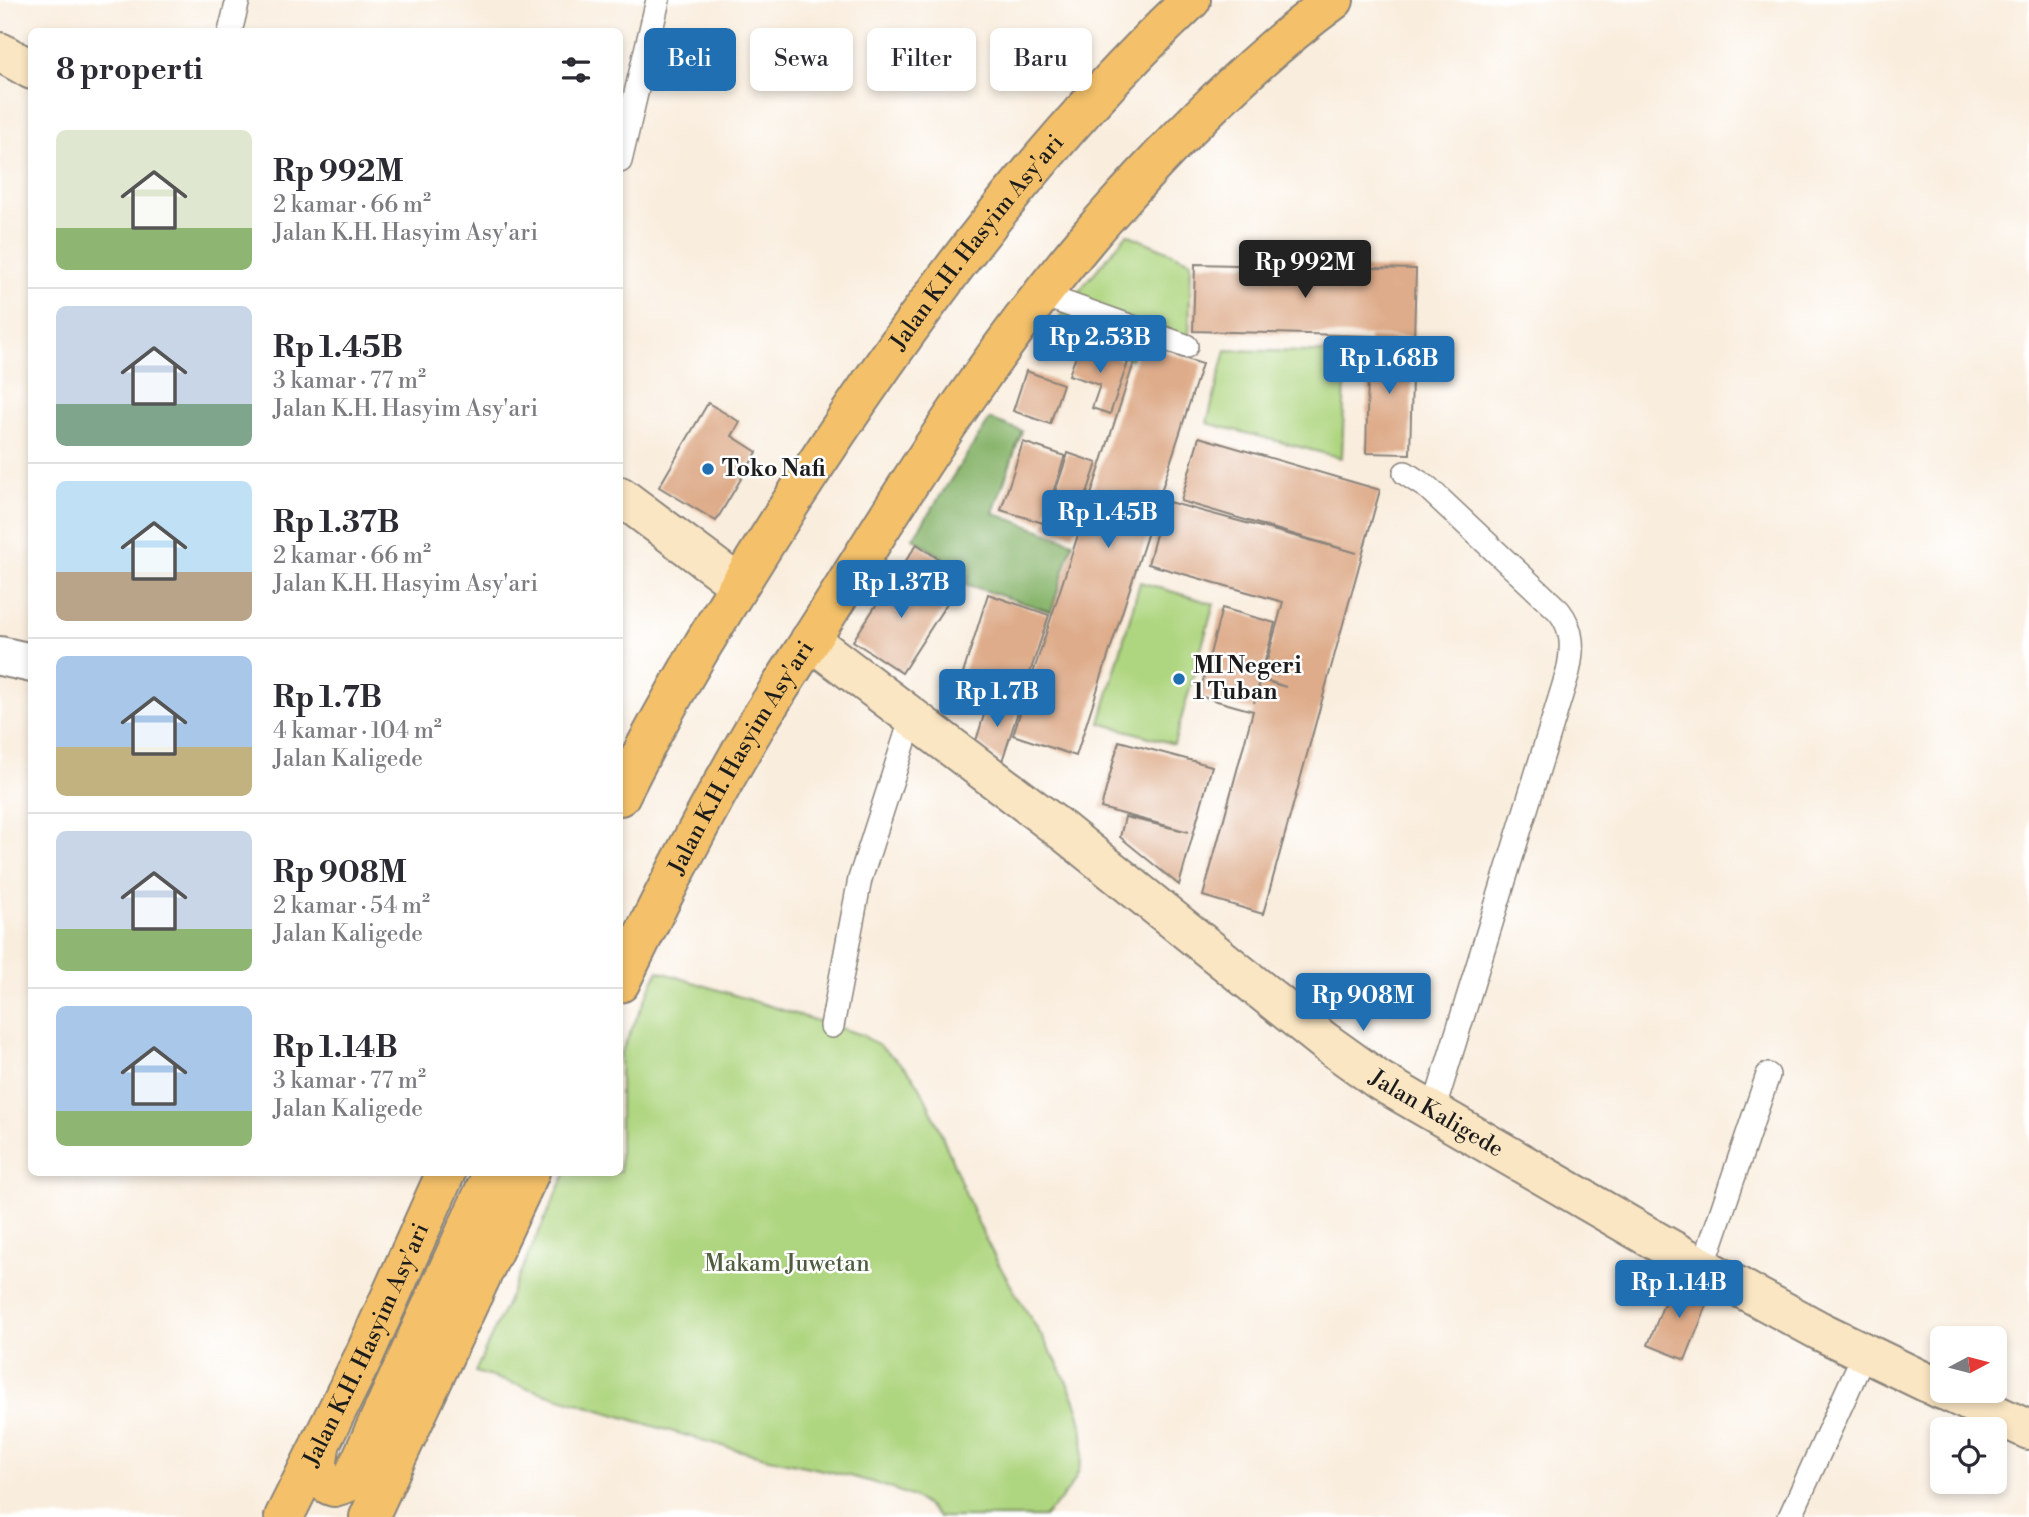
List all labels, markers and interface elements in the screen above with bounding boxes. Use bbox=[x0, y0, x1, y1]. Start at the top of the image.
chip: Beli bbox=[644, 28, 736, 91]
chip: Sewa bbox=[750, 28, 853, 91]
chip: Filter bbox=[867, 28, 976, 91]
chip: Baru bbox=[990, 28, 1092, 91]
text: 8 properti bbox=[56, 51, 203, 89]
icon: filters bbox=[557, 51, 595, 89]
street label: Jalan K.H. Hasyim Asy'ari bbox=[884, 129, 1070, 356]
text: Rp 992M bbox=[273, 153, 403, 191]
icon: home bbox=[112, 158, 196, 242]
text: 2 kamar · 66 m² bbox=[273, 191, 431, 219]
text: Jalan K.H. Hasyim Asy'ari bbox=[273, 219, 538, 247]
pin: Rp 992M bbox=[1240, 240, 1370, 300]
text: Rp 992M bbox=[1255, 249, 1355, 277]
pin: Rp 2.53B bbox=[1028, 316, 1172, 375]
text: Rp 2.53B bbox=[1049, 324, 1151, 352]
text: Rp 1.45B bbox=[273, 329, 403, 367]
icon: home bbox=[112, 334, 196, 418]
pin: Rp 1.68B bbox=[1317, 336, 1461, 396]
text: Rp 1.68B bbox=[1339, 345, 1439, 373]
text: 3 kamar · 77 m² bbox=[273, 367, 426, 395]
text: Jalan K.H. Hasyim Asy'ari bbox=[273, 395, 538, 423]
place label: Toko Nafi bbox=[722, 455, 826, 483]
marker: Toko Nafi bbox=[700, 461, 716, 477]
pin: Rp 1.45B bbox=[1036, 490, 1180, 550]
text: Rp 1.45B bbox=[1058, 499, 1158, 527]
text: Rp 1.37B bbox=[273, 504, 399, 542]
icon: home bbox=[112, 509, 196, 593]
text: 2 kamar · 66 m² bbox=[273, 542, 431, 570]
pin: Rp 1.37B bbox=[829, 560, 973, 620]
text: Rp 1.37B bbox=[853, 569, 949, 597]
text: Jalan K.H. Hasyim Asy'ari bbox=[273, 570, 538, 598]
street label: Jalan K.H. Hasyim Asy'ari bbox=[662, 636, 820, 880]
place label: MI Negeri 1 Tuban bbox=[1193, 652, 1302, 706]
pin: Rp 1.7B bbox=[932, 670, 1062, 729]
marker: MI Negeri 1 Tuban bbox=[1171, 671, 1187, 687]
text: Rp 1.7B bbox=[955, 678, 1039, 706]
text: Rp 1.7B bbox=[273, 679, 382, 717]
icon: home bbox=[112, 684, 196, 768]
text: 4 kamar · 104 m² bbox=[273, 717, 442, 745]
text: Jalan Kaligede bbox=[273, 745, 423, 773]
text: Rp 908M bbox=[273, 854, 407, 892]
icon: home bbox=[112, 859, 196, 943]
text: 2 kamar · 54 m² bbox=[273, 892, 430, 920]
text: Jalan Kaligede bbox=[273, 920, 423, 948]
pin: Rp 908M bbox=[1298, 974, 1428, 1033]
text: Rp 908M bbox=[1312, 982, 1414, 1010]
text: Rp 1.14B bbox=[273, 1029, 398, 1067]
icon: home bbox=[112, 1034, 196, 1118]
street label: Jalan Kaligede bbox=[1363, 1063, 1508, 1163]
text: 3 kamar · 77 m² bbox=[273, 1067, 426, 1095]
text: Jalan Kaligede bbox=[273, 1095, 423, 1123]
street label: Jalan K.H. Hasyim Asy'ari bbox=[297, 1219, 435, 1472]
park label: Makam Juwetan bbox=[704, 1250, 870, 1278]
pin: Rp 1.14B bbox=[1607, 1260, 1751, 1320]
text: Rp 1.14B bbox=[1631, 1269, 1727, 1297]
north arrow bbox=[1930, 1326, 2007, 1404]
map controls bbox=[1930, 1326, 2007, 1494]
button: locate bbox=[1930, 1417, 2007, 1494]

